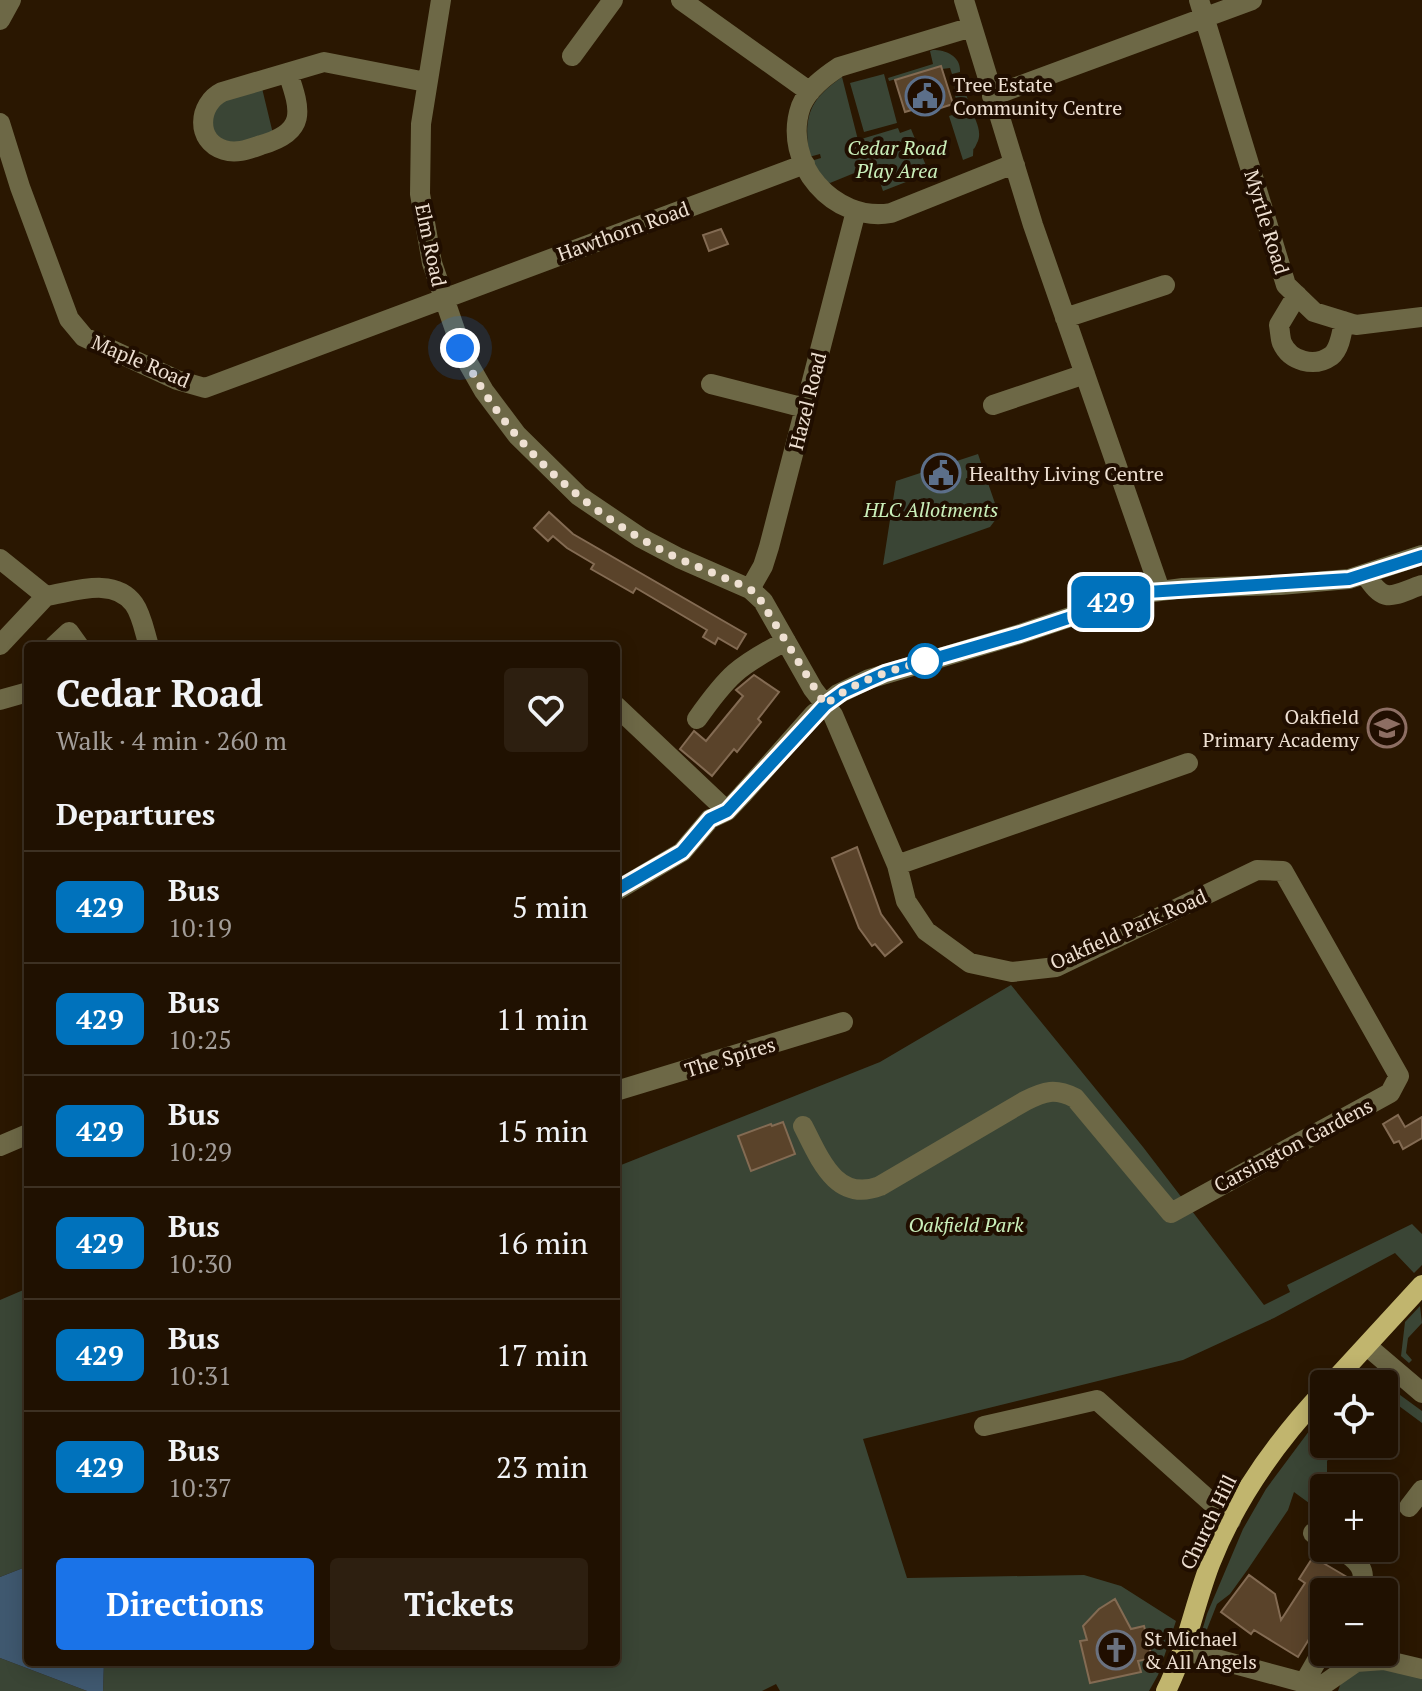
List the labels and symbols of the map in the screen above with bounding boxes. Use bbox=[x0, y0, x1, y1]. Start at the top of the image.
place label: Tree Estate Community Centre bbox=[953, 71, 1122, 121]
public building icon: Tree Estate Community Centre bbox=[904, 75, 946, 117]
park label: Cedar Road Play Area bbox=[847, 134, 947, 184]
street label: Myrtle Road bbox=[1238, 166, 1296, 278]
street label: Hawthorn Road bbox=[553, 195, 693, 267]
street label: Elm Road bbox=[409, 201, 453, 289]
street label: Maple Road bbox=[88, 328, 194, 394]
your location bbox=[440, 328, 480, 368]
street label: Hazel Road bbox=[782, 349, 832, 453]
public building icon: Healthy Living Centre bbox=[920, 452, 962, 494]
place label: Healthy Living Centre bbox=[969, 460, 1164, 487]
park label: HLC Allotments bbox=[863, 496, 998, 523]
line badge: 429 bbox=[1065, 576, 1157, 628]
unlabelled marker bbox=[908, 644, 942, 678]
place label: Oakfield Primary Academy bbox=[1203, 703, 1360, 753]
school or university icon: Oakfield Primary Academy bbox=[1366, 707, 1408, 749]
street label: Oakfield Park Road bbox=[1045, 882, 1211, 976]
street label: The Spires bbox=[681, 1030, 779, 1084]
street label: Carsington Gardens bbox=[1209, 1092, 1377, 1198]
park label: Oakfield Park bbox=[908, 1211, 1024, 1238]
street label: Church Hill bbox=[1173, 1470, 1243, 1574]
place label: St Michael & All Angels bbox=[1144, 1625, 1257, 1675]
church icon: St Michael & All Angels bbox=[1095, 1629, 1137, 1671]

